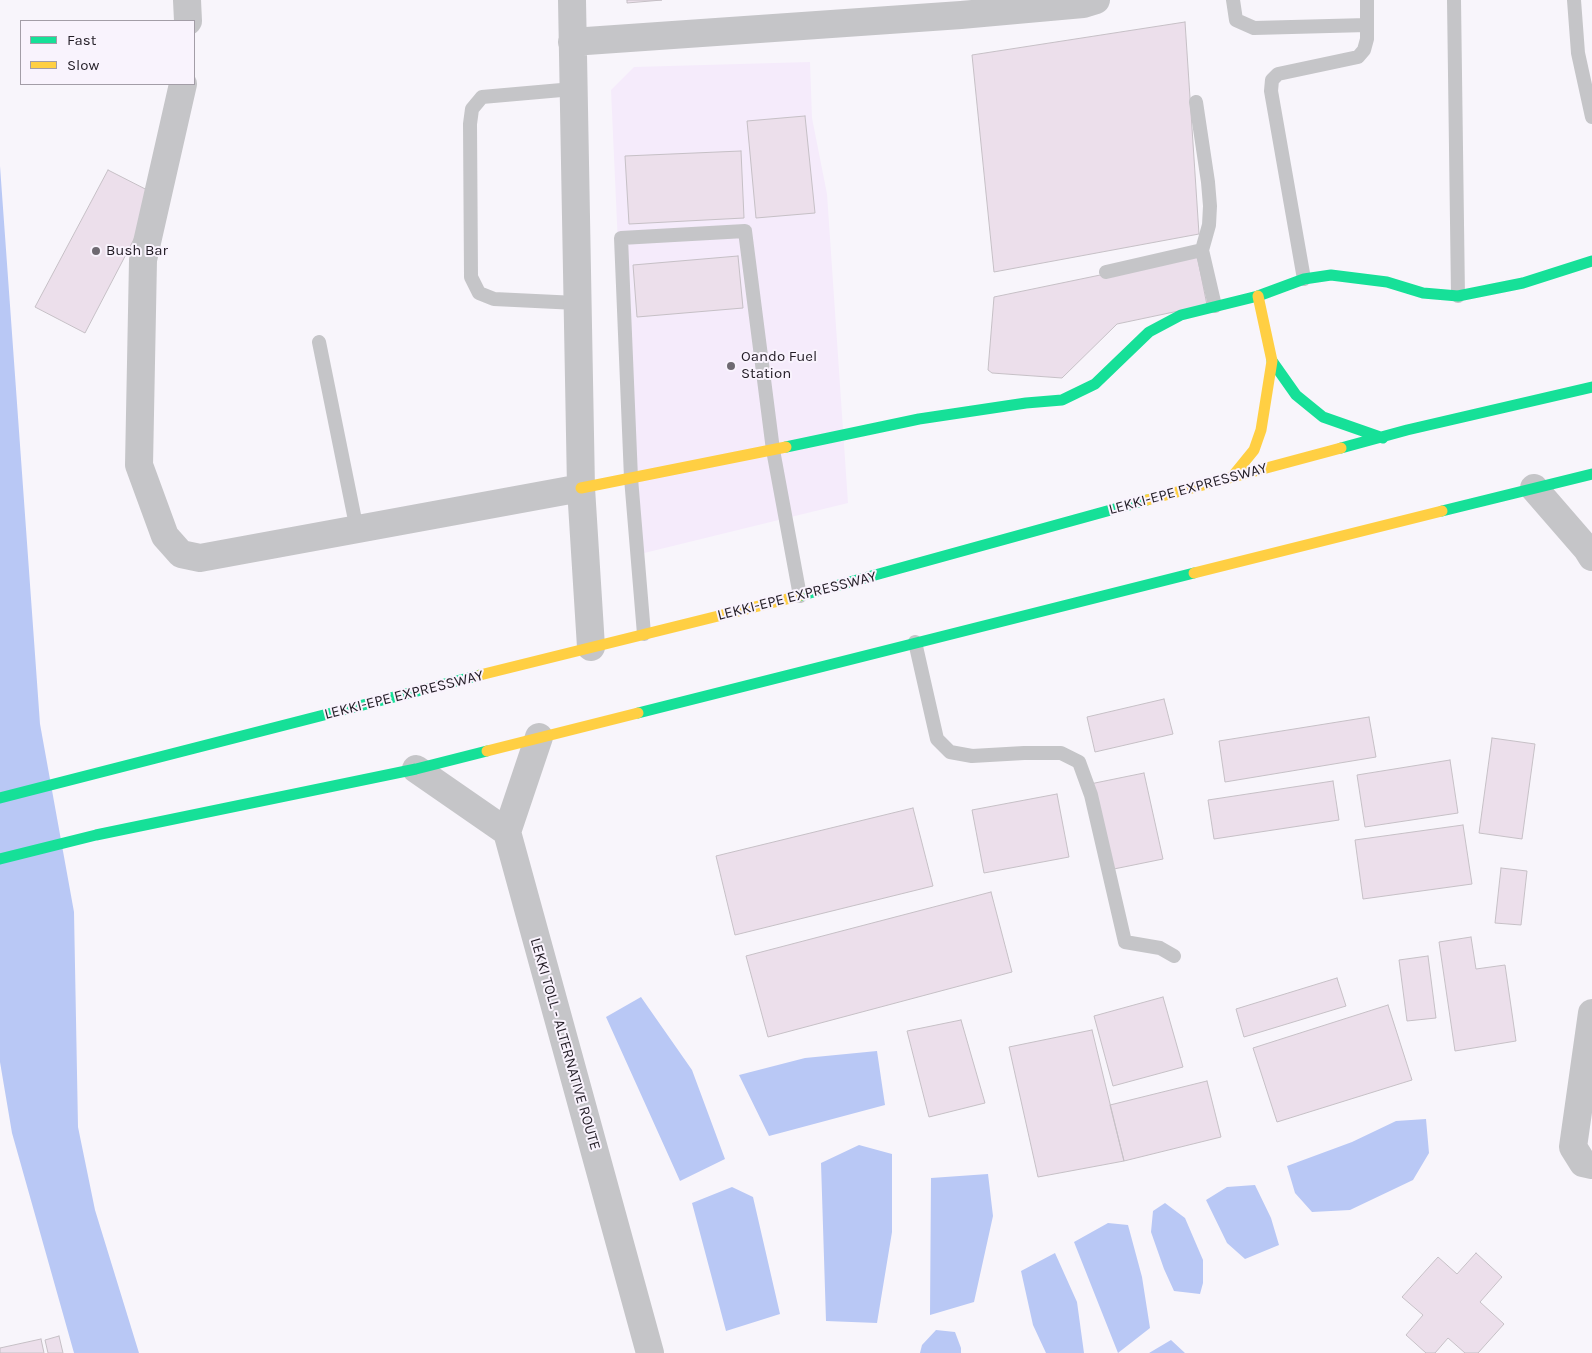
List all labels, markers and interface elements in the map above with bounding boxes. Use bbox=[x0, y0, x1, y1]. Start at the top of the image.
legend bbox=[20, 20, 195, 85]
text: Fast bbox=[67, 31, 96, 49]
text: Slow bbox=[67, 56, 99, 74]
place label: Bush Bar bbox=[106, 242, 168, 260]
marker: Bush Bar bbox=[90, 245, 102, 257]
place label: Oando Fuel Station bbox=[741, 348, 817, 383]
marker: Oando Fuel Station bbox=[725, 360, 737, 372]
street label: LEKKI-EPE EXPRESSWAY bbox=[1107, 459, 1269, 519]
street label: LEKKI-EPE EXPRESSWAY bbox=[716, 568, 878, 624]
street label: LEKKI-EPE EXPRESSWAY bbox=[323, 667, 485, 723]
street label: LEKKI TOLL - ALTERNATIVE ROUTE bbox=[526, 936, 604, 1152]

